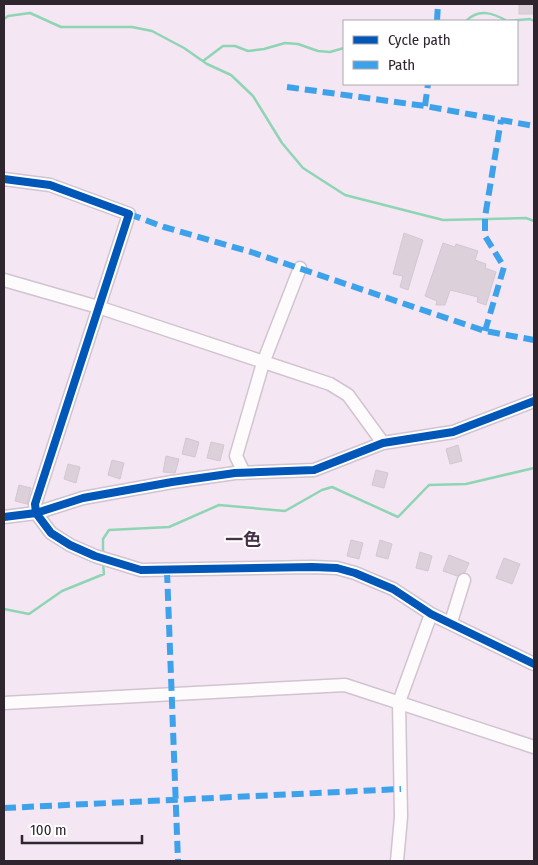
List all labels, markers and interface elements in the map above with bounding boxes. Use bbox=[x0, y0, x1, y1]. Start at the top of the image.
legend bbox=[343, 20, 518, 85]
text: Cycle path bbox=[388, 31, 451, 49]
text: Path bbox=[388, 56, 415, 74]
district label: 一色 bbox=[225, 529, 261, 551]
scale bar bbox=[22, 812, 142, 844]
text: 100 m bbox=[30, 821, 67, 839]

